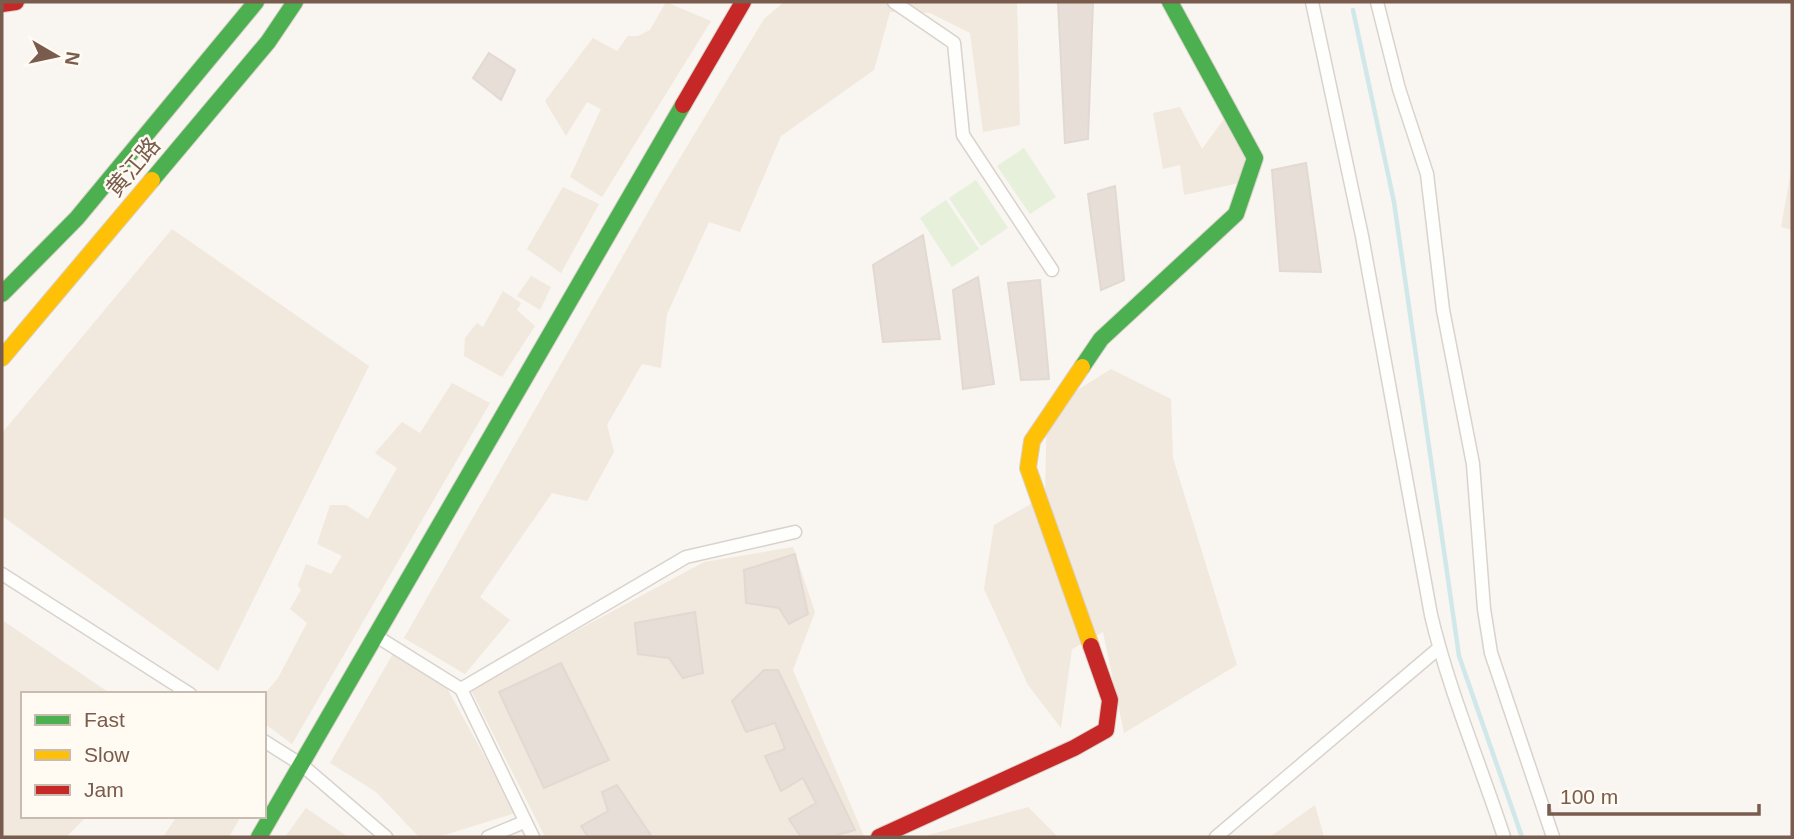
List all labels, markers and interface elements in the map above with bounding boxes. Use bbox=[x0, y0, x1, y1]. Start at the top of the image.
north arrow bbox=[21, 21, 91, 91]
text: N bbox=[61, 50, 84, 67]
street label: 黄江路 bbox=[101, 132, 165, 202]
legend bbox=[21, 692, 266, 818]
text: Fast bbox=[84, 708, 125, 731]
text: Slow bbox=[84, 743, 130, 766]
scale bar bbox=[1549, 772, 1759, 816]
text: Jam bbox=[84, 778, 124, 801]
text: 100 m bbox=[1560, 785, 1618, 808]

